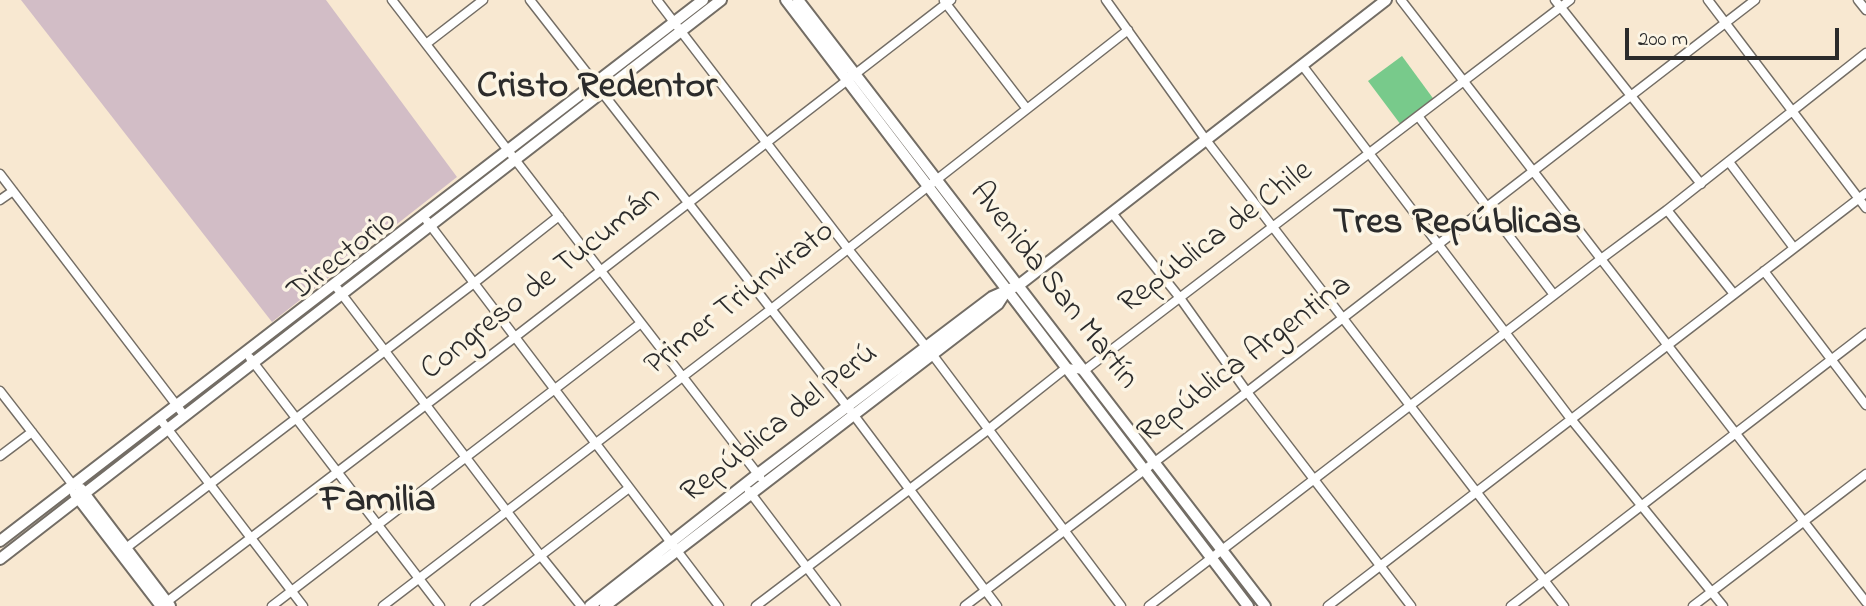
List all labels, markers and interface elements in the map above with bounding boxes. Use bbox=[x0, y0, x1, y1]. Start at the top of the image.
scale bar bbox=[1628, 14, 1842, 58]
text: 200 m bbox=[1638, 25, 1688, 55]
district label: Cristo Redentor bbox=[477, 67, 717, 113]
street label: República de Chile bbox=[1112, 154, 1322, 324]
street label: Avenida San Martín bbox=[959, 176, 1145, 398]
street label: Congreso de Tucumán bbox=[414, 179, 670, 391]
district label: Tres Repúblicas bbox=[1333, 203, 1581, 249]
street label: Directorio bbox=[282, 204, 406, 312]
street label: Primer Triunvirato bbox=[639, 214, 843, 386]
street label: República Argentina bbox=[1131, 268, 1361, 454]
street label: República del Perú bbox=[675, 336, 887, 514]
district label: Familia bbox=[320, 481, 436, 527]

